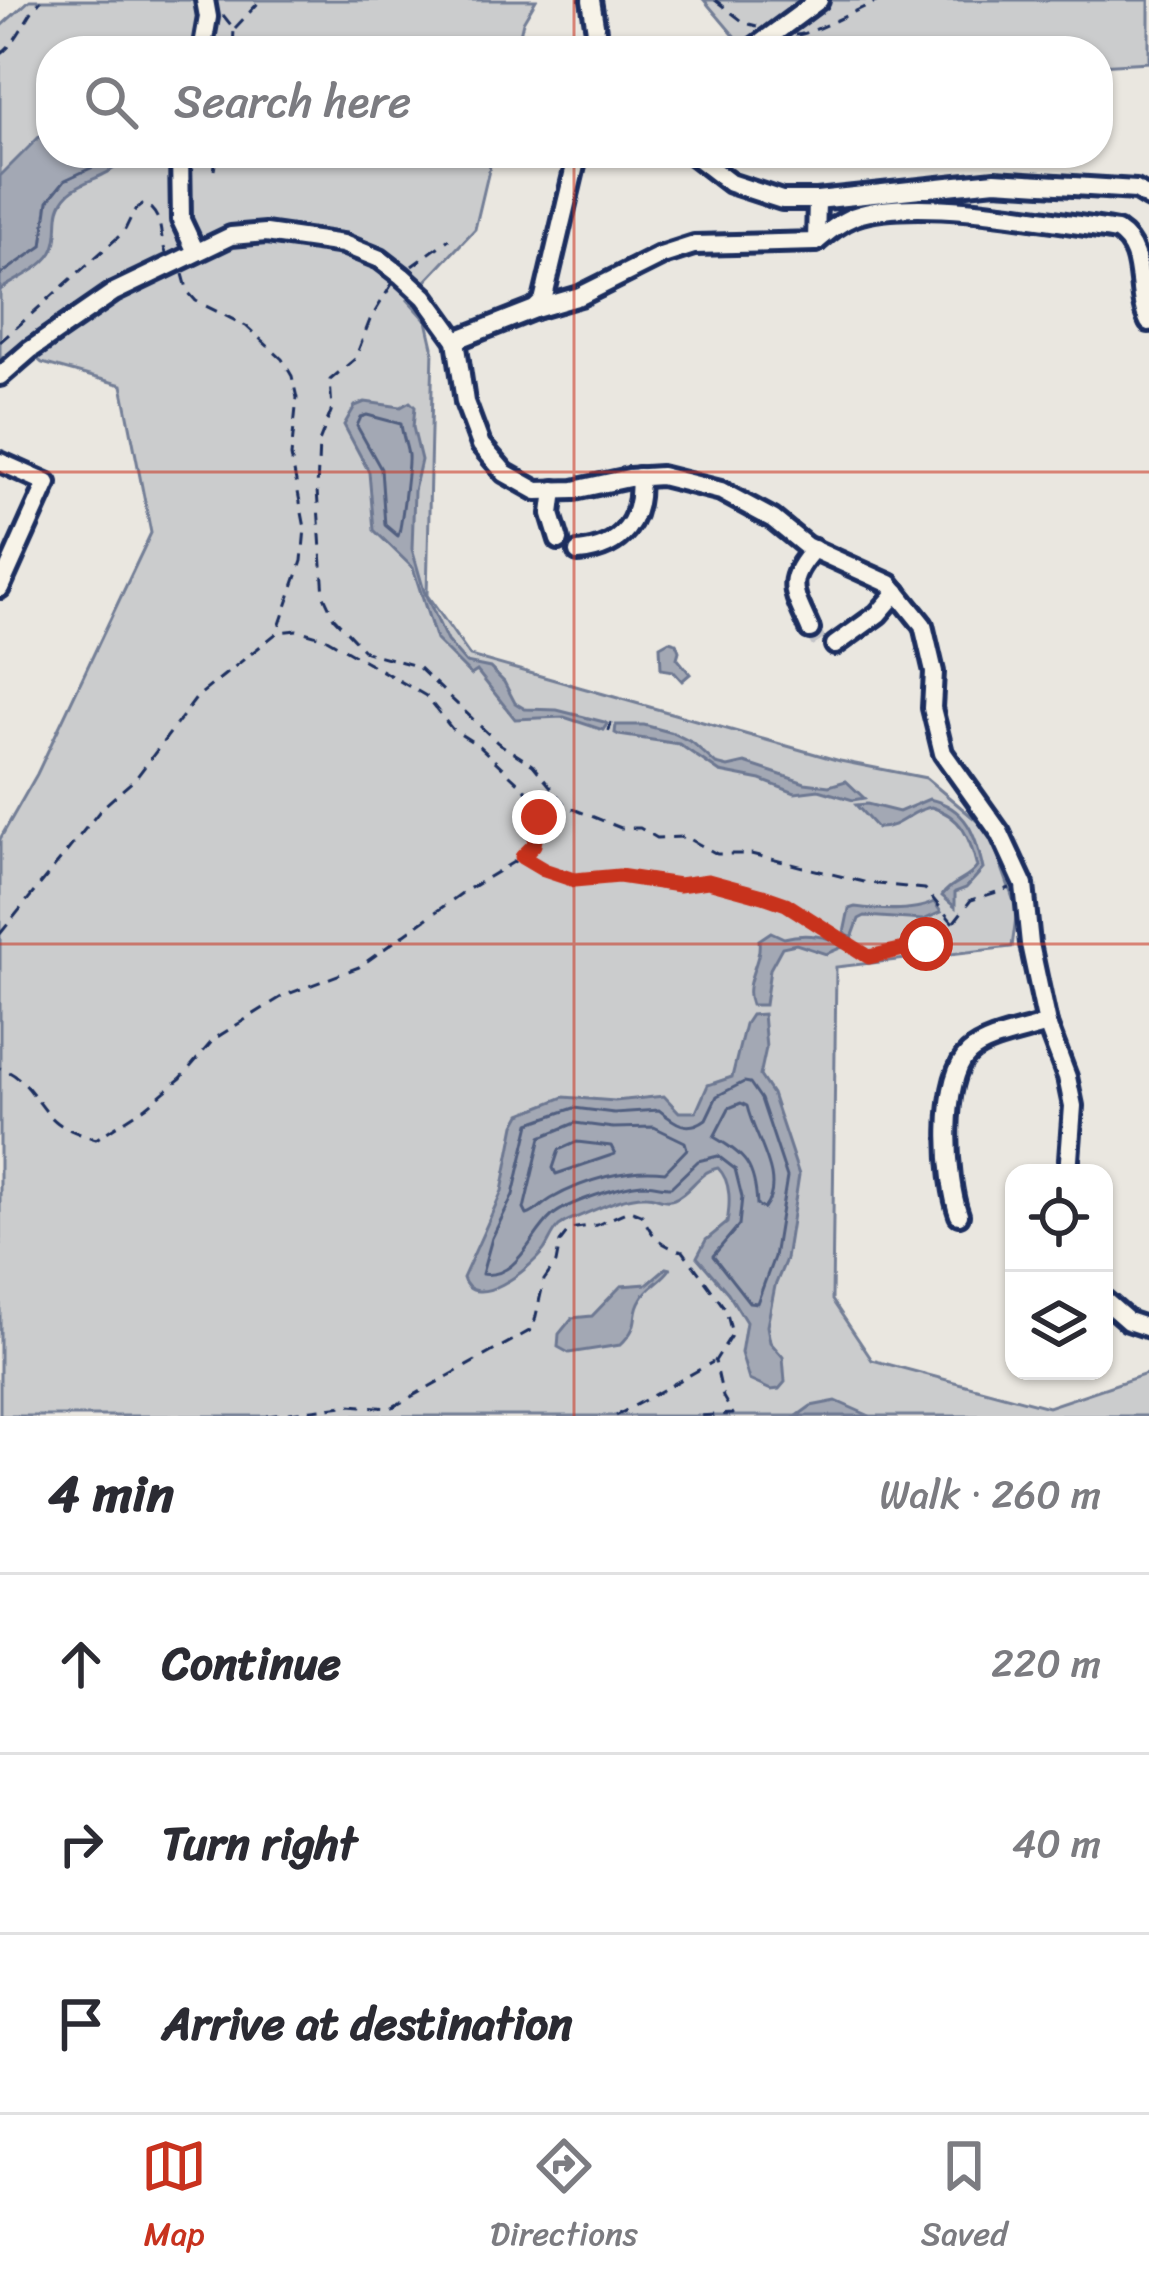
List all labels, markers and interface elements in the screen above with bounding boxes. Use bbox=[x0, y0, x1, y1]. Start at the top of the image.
search box bbox=[36, 36, 1113, 168]
text: Search here bbox=[174, 62, 411, 142]
icon: search bbox=[78, 69, 144, 135]
route end bbox=[512, 790, 566, 844]
route start bbox=[899, 917, 953, 971]
map controls bbox=[1005, 1164, 1113, 1380]
button: locate bbox=[1005, 1164, 1113, 1272]
button: layers bbox=[1005, 1272, 1113, 1380]
text: 4 min bbox=[48, 1449, 174, 1539]
text: Walk · 260 m bbox=[879, 1460, 1101, 1529]
text: Continue bbox=[162, 1624, 341, 1704]
text: 220 m bbox=[991, 1629, 1101, 1698]
icon: ahead bbox=[48, 1631, 114, 1697]
text: Turn right bbox=[162, 1804, 357, 1884]
text: 40 m bbox=[1012, 1809, 1101, 1878]
icon: right bbox=[48, 1811, 114, 1877]
text: Arrive at destination bbox=[162, 1984, 572, 2064]
icon: arrive bbox=[48, 1991, 114, 2057]
tab: Map bbox=[141, 2133, 207, 2263]
tab: Directions bbox=[490, 2133, 638, 2263]
tab: Saved bbox=[921, 2133, 1008, 2263]

